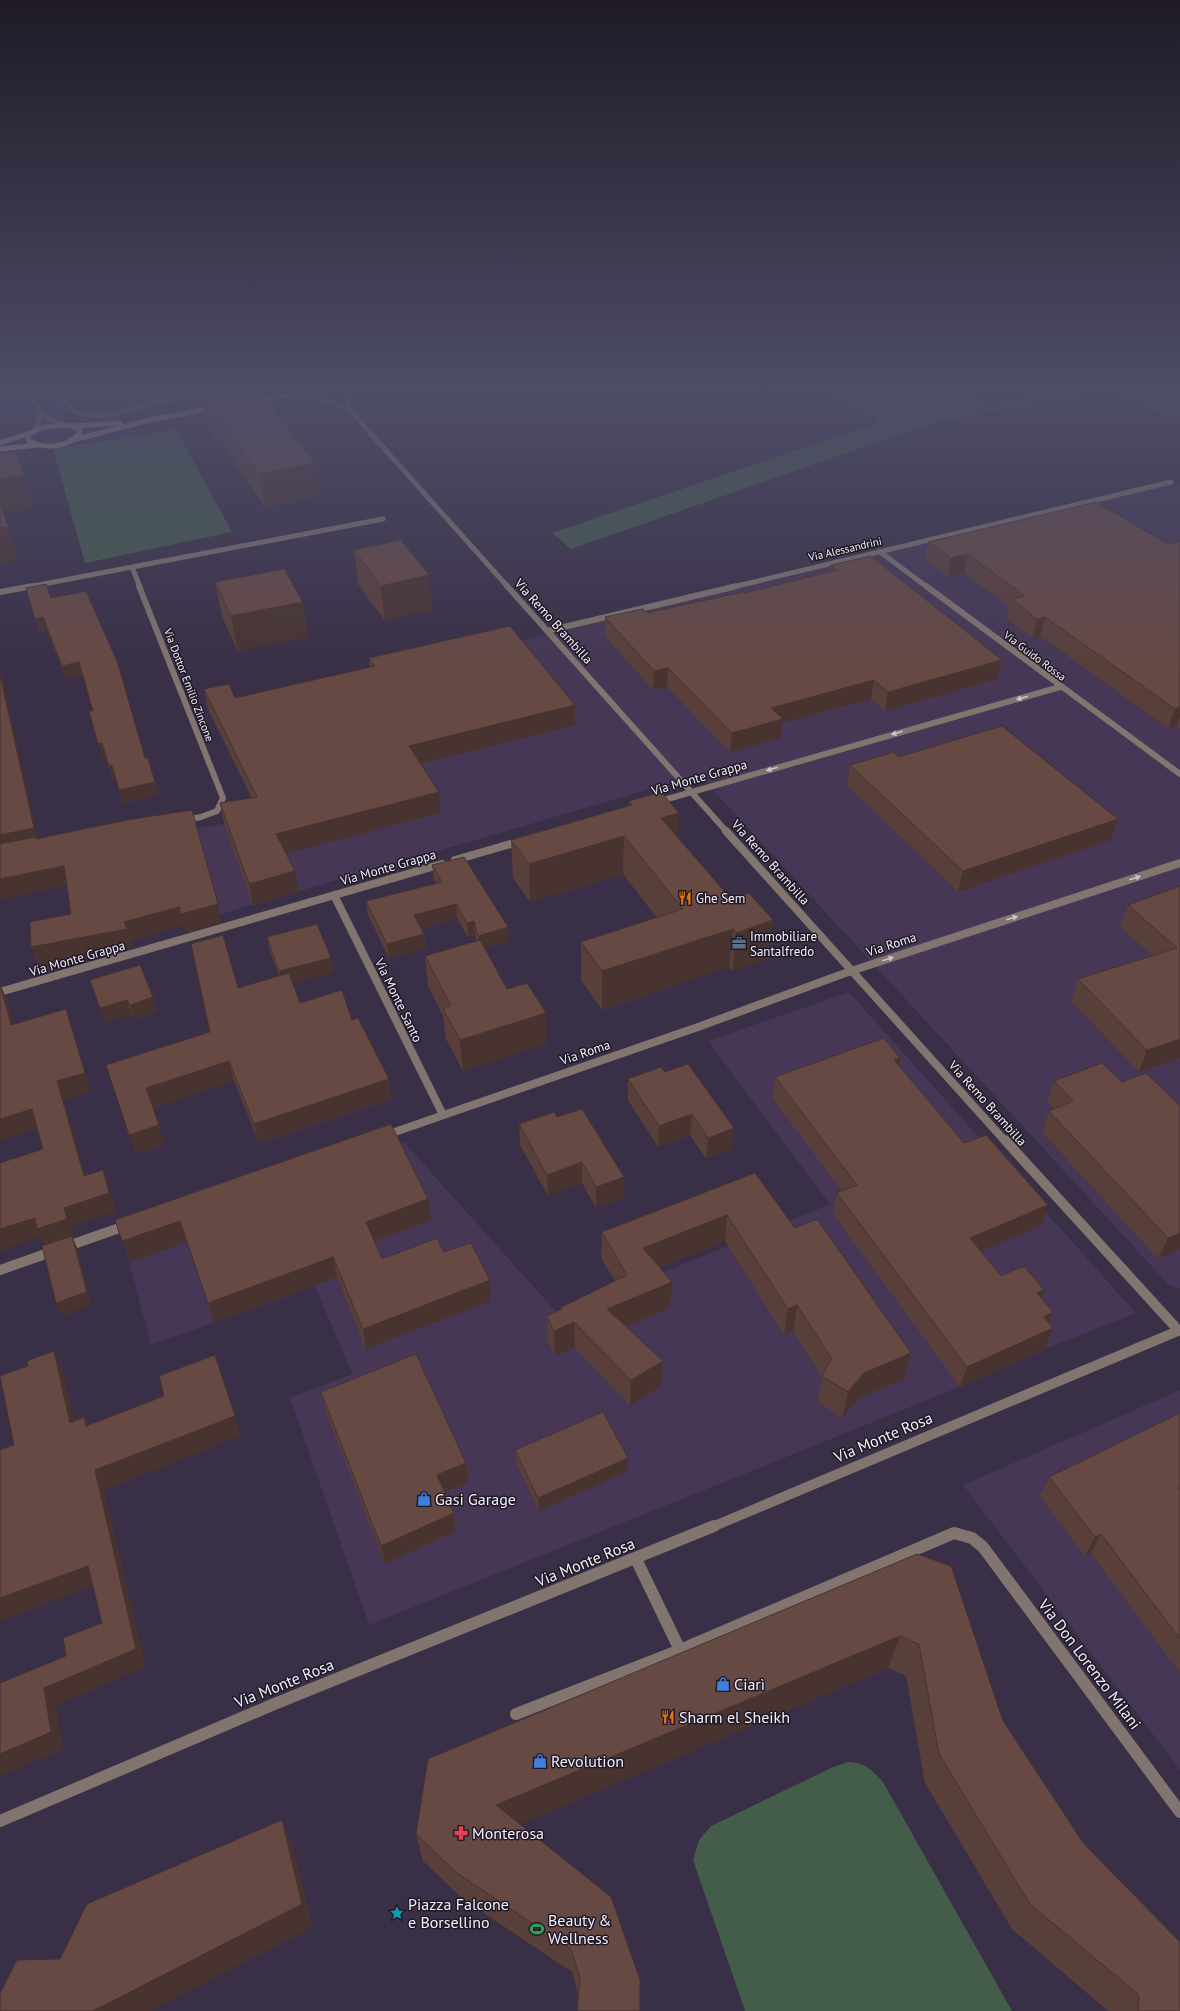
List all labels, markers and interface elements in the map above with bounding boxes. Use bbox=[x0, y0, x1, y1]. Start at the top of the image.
street label: Via Alessandrini bbox=[806, 534, 883, 564]
street label: Via Remo Brambilla bbox=[510, 574, 596, 668]
street label: Via Dottor Emilio Zincone bbox=[161, 625, 217, 744]
street label: Via Guido Rossa bbox=[1000, 627, 1069, 684]
one-way arrow bbox=[1016, 695, 1028, 701]
one-way arrow bbox=[891, 730, 903, 736]
street label: Via Monte Grappa bbox=[648, 756, 749, 800]
one-way arrow bbox=[766, 766, 778, 772]
street label: Via Remo Brambilla bbox=[727, 815, 813, 909]
street label: Via Monte Grappa bbox=[337, 846, 438, 890]
one-way arrow bbox=[1130, 875, 1142, 881]
restaurant icon: Ghe Sem bbox=[677, 890, 693, 906]
place label: Ghe Sem bbox=[696, 890, 745, 907]
one-way arrow bbox=[1006, 915, 1018, 921]
place label: Immobiliare Santalfredo bbox=[750, 928, 817, 960]
street label: Via Roma bbox=[863, 928, 918, 961]
office icon: Immobiliare Santalfredo bbox=[731, 935, 747, 951]
street label: Via Monte Grappa bbox=[26, 937, 127, 981]
street label: Via Monte Santo bbox=[370, 955, 426, 1045]
one-way arrow bbox=[883, 955, 895, 961]
street label: Via Roma bbox=[557, 1036, 612, 1069]
street label: Via Remo Brambilla bbox=[944, 1056, 1030, 1150]
street label: Via Monte Rosa bbox=[830, 1407, 935, 1467]
place label: Gasi Garage bbox=[435, 1489, 516, 1509]
shop icon: Gasi Garage bbox=[416, 1491, 432, 1507]
street label: Via Monte Rosa bbox=[532, 1533, 638, 1591]
street label: Via Don Lorenzo Milani bbox=[1034, 1594, 1146, 1733]
street label: Via Monte Rosa bbox=[231, 1654, 337, 1712]
place label: Ciarì bbox=[734, 1674, 765, 1694]
shop icon: Ciarì bbox=[715, 1676, 731, 1692]
place label: Sharm el Sheikh bbox=[679, 1707, 790, 1727]
restaurant icon: Sharm el Sheikh bbox=[660, 1709, 676, 1725]
place label: Revolution bbox=[551, 1751, 624, 1771]
shop icon: Revolution bbox=[532, 1753, 548, 1769]
place label: Monterosa bbox=[472, 1823, 544, 1843]
pharmacy icon: Monterosa bbox=[453, 1825, 469, 1841]
place label: Piazza Falcone e Borsellino bbox=[408, 1894, 509, 1932]
place icon: Piazza Falcone e Borsellino bbox=[389, 1905, 405, 1921]
place label: Beauty & Wellness bbox=[548, 1910, 612, 1948]
sports icon: Beauty & Wellness bbox=[529, 1921, 545, 1937]

